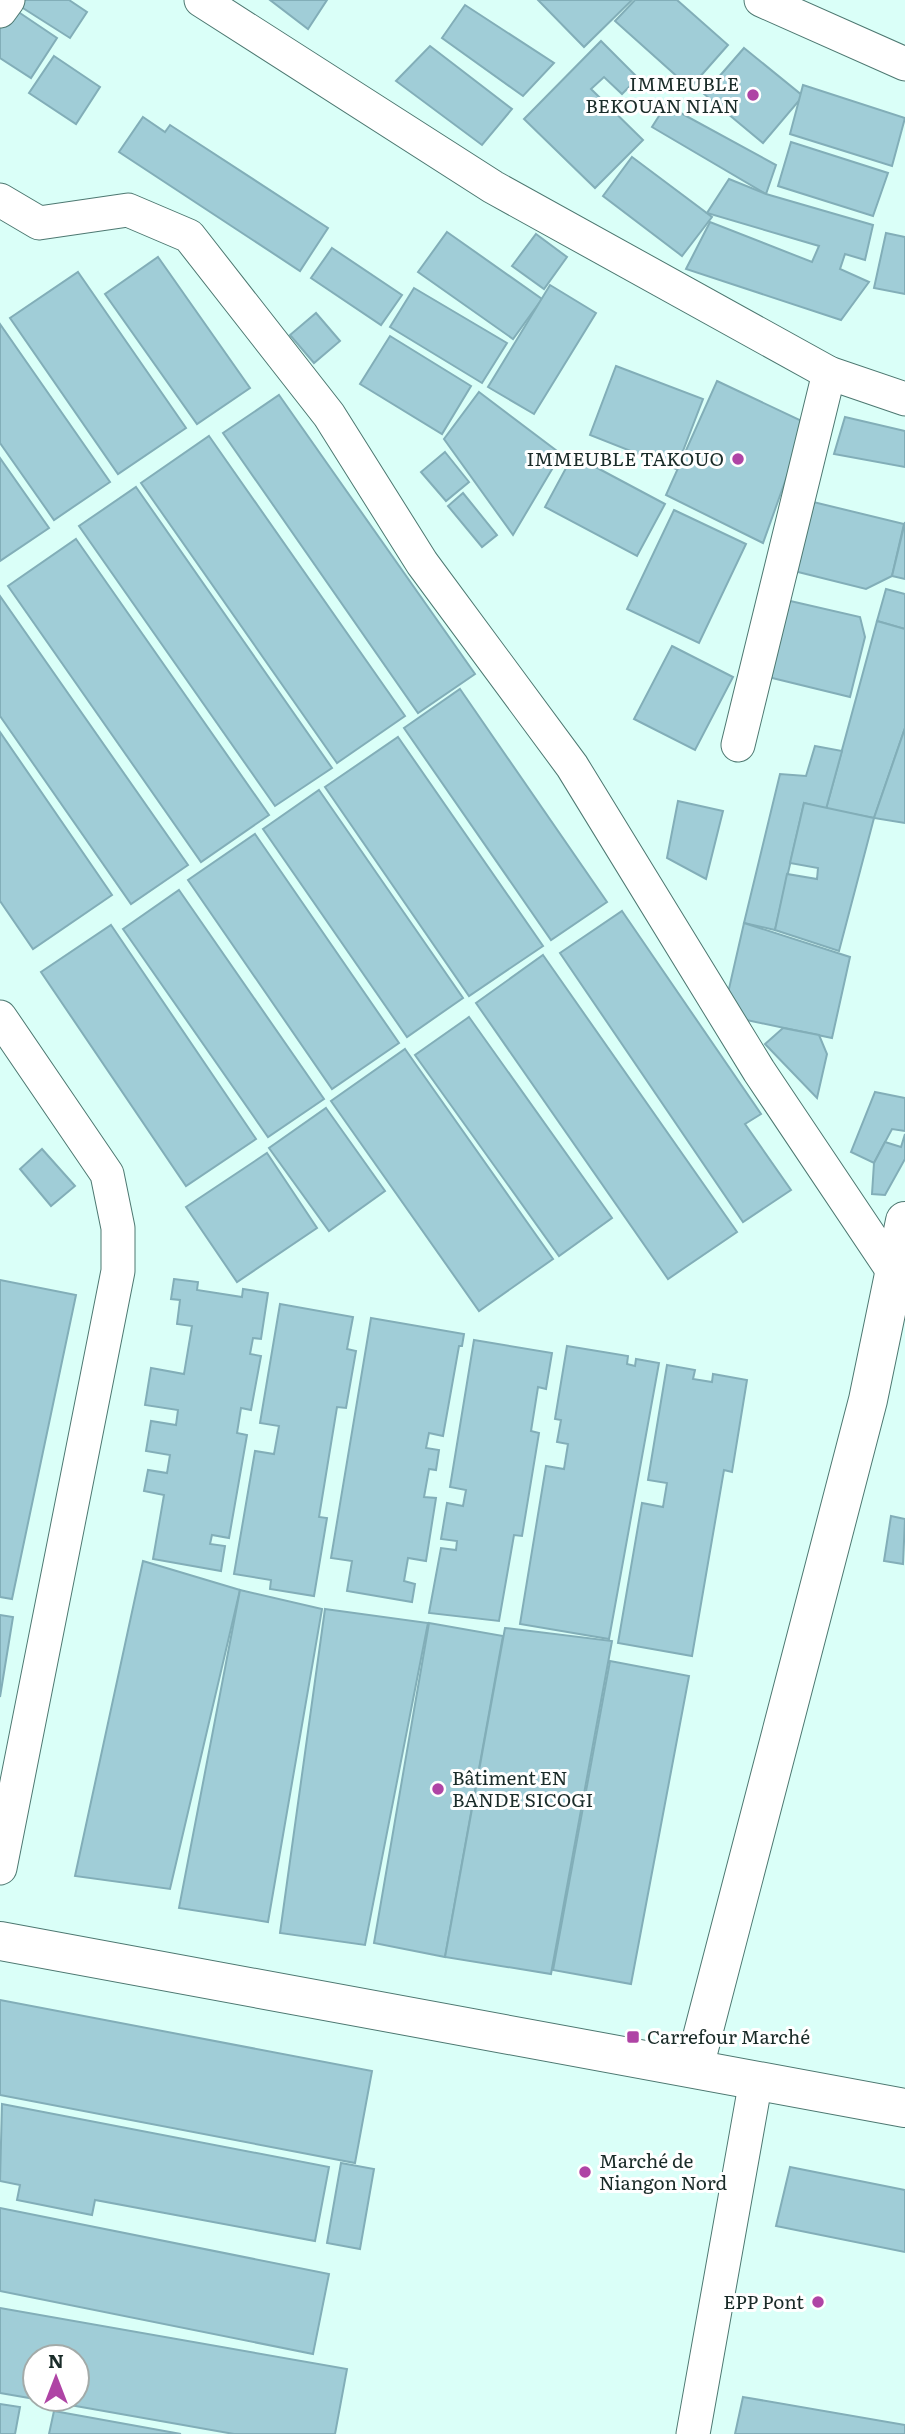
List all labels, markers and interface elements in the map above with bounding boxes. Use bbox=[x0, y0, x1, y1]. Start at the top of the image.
place label: IMMEUBLE BEKOUAN NIAN bbox=[585, 69, 739, 119]
marker: IMMEUBLE BEKOUAN NIAN bbox=[745, 87, 761, 103]
place label: IMMEUBLE TAKOUO bbox=[527, 444, 724, 472]
marker: IMMEUBLE TAKOUO bbox=[730, 451, 746, 467]
place label: Bâtiment EN BANDE SICOGI bbox=[452, 1763, 593, 1813]
marker: Bâtiment EN BANDE SICOGI bbox=[430, 1781, 446, 1797]
place label: Carrefour Marché bbox=[647, 2022, 810, 2050]
marker: Carrefour Marché bbox=[625, 2029, 641, 2045]
place label: Marché de Niangon Nord bbox=[599, 2146, 727, 2196]
marker: Marché de Niangon Nord bbox=[577, 2164, 593, 2180]
place label: EPP Pont bbox=[723, 2287, 804, 2315]
marker: EPP Pont bbox=[810, 2294, 826, 2310]
north arrow bbox=[21, 2343, 91, 2413]
text: N bbox=[48, 2346, 64, 2374]

